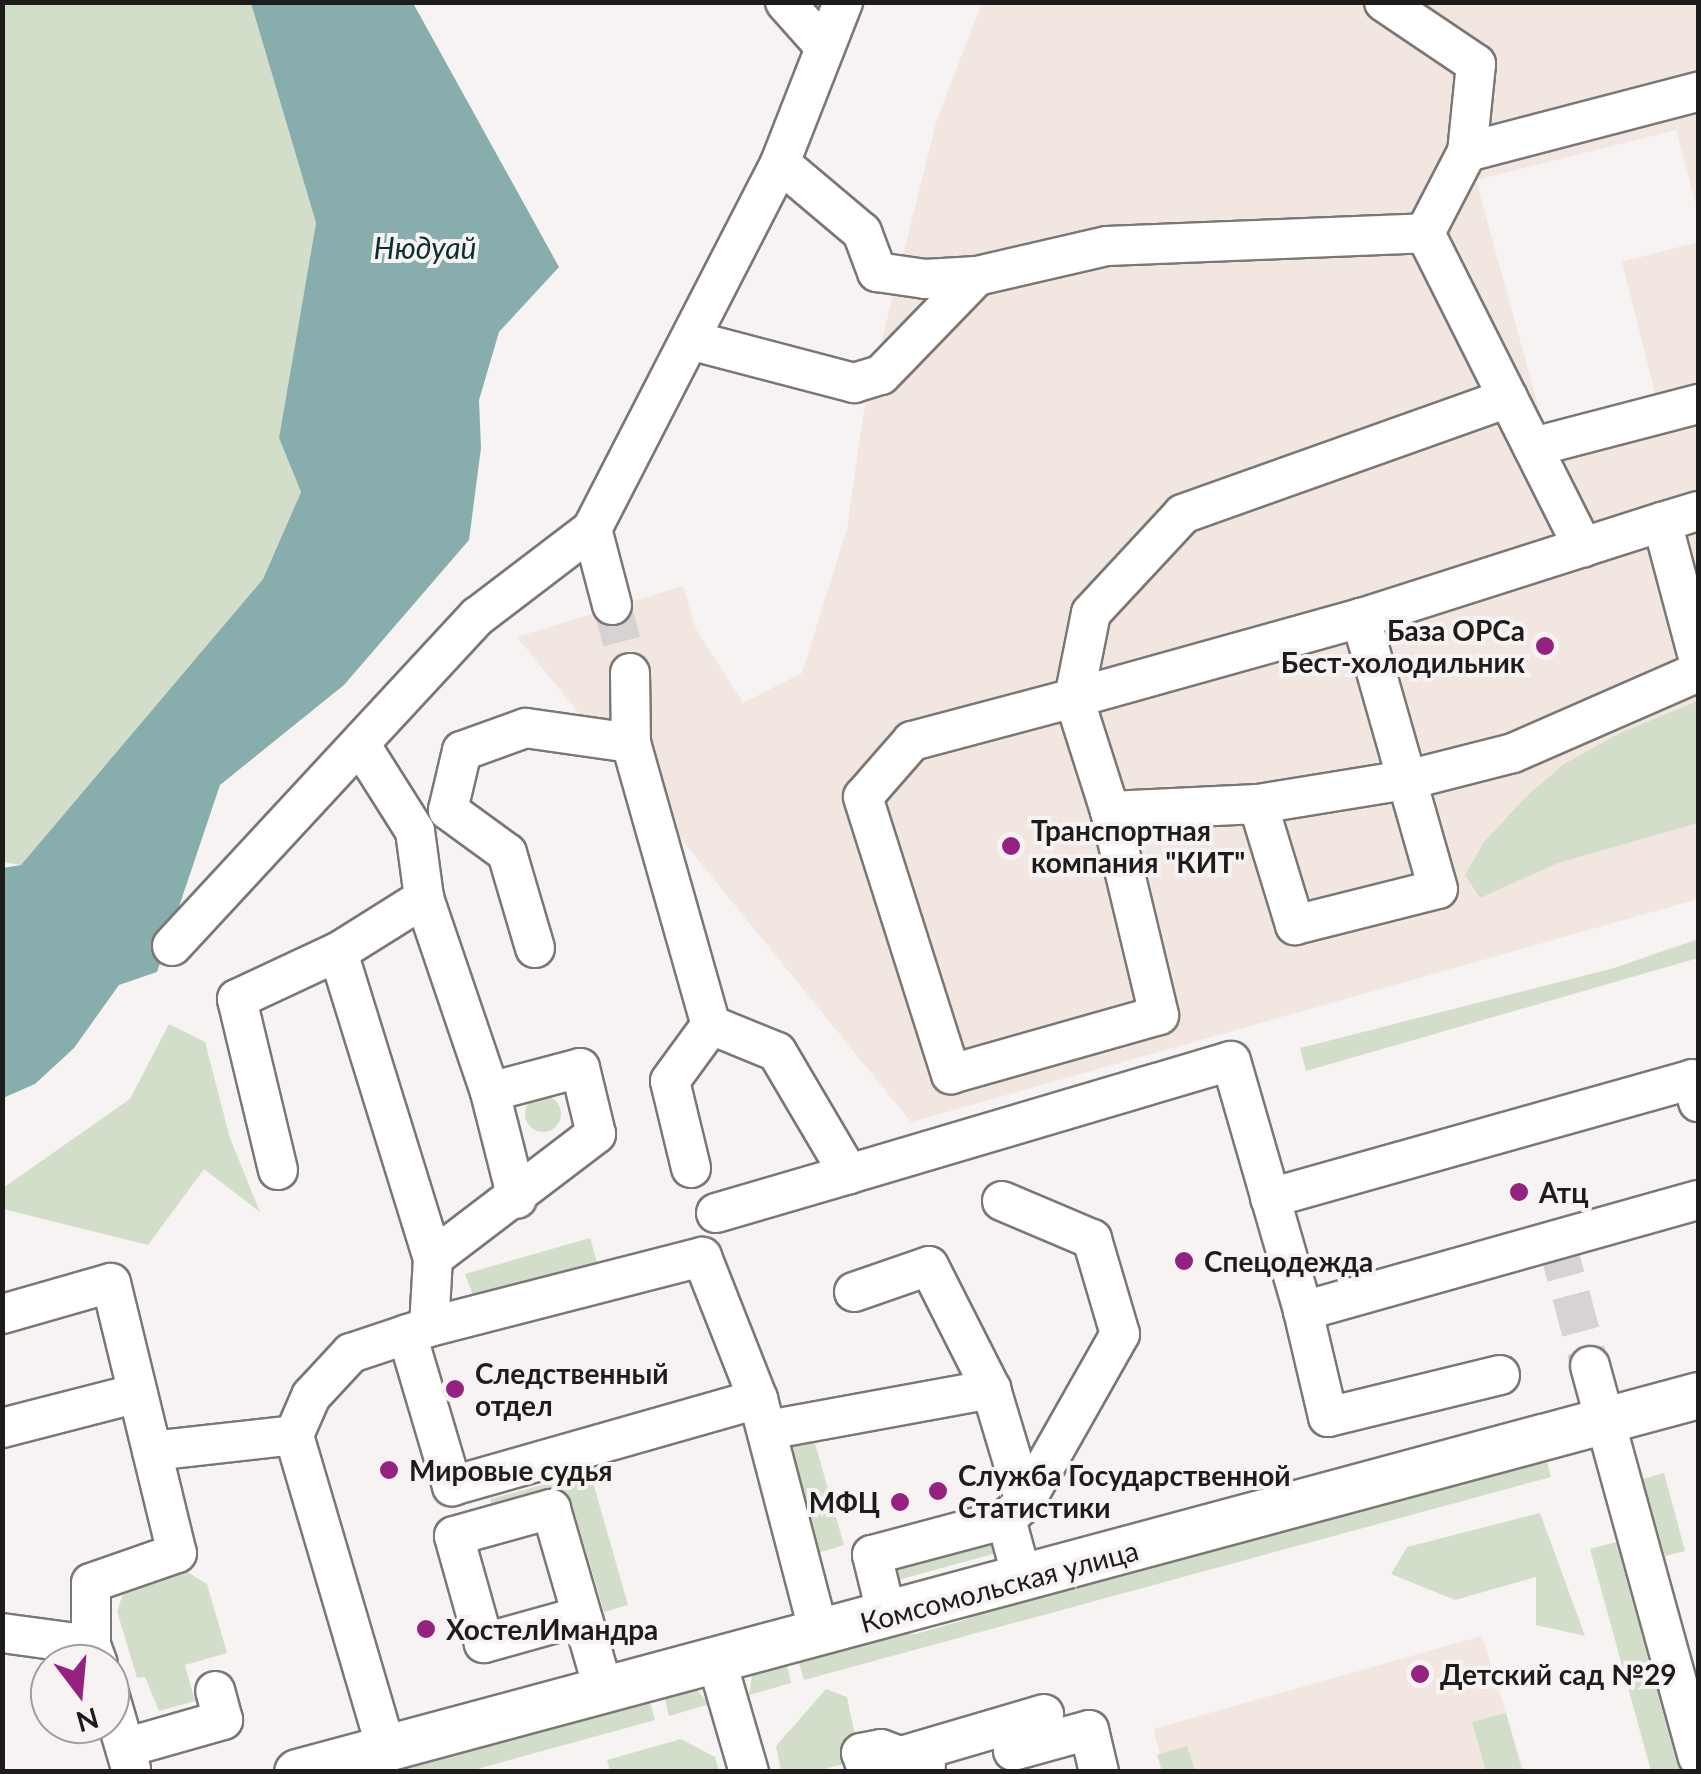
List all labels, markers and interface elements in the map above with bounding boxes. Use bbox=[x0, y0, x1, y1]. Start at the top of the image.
water label: Нюдуай bbox=[374, 229, 476, 265]
place label: База ОРСа Бест-холодильник bbox=[1281, 613, 1525, 679]
marker: База ОРСа Бест-холодильник bbox=[1534, 635, 1556, 657]
place label: Транспортная компания "КИТ" bbox=[1031, 813, 1245, 879]
marker: Транспортная компания "КИТ" bbox=[1000, 835, 1022, 857]
place label: Атц bbox=[1539, 1175, 1588, 1209]
marker: Атц bbox=[1508, 1181, 1530, 1203]
place label: Спецодежда bbox=[1204, 1244, 1373, 1278]
marker: Спецодежда bbox=[1173, 1250, 1195, 1272]
place label: Следственный отдел bbox=[475, 1356, 669, 1422]
marker: Следственный отдел bbox=[444, 1378, 466, 1400]
place label: Мировые судья bbox=[409, 1453, 612, 1487]
place label: Служба Государственной Статистики bbox=[958, 1458, 1291, 1524]
marker: Мировые судья bbox=[378, 1459, 400, 1481]
marker: Служба Государственной Статистики bbox=[927, 1480, 949, 1502]
place label: МФЦ bbox=[809, 1485, 880, 1519]
marker: МФЦ bbox=[889, 1491, 911, 1513]
street label: Комсомольская улица bbox=[856, 1533, 1142, 1639]
place label: ХостелИмандра bbox=[446, 1612, 658, 1646]
marker: ХостелИмандра bbox=[415, 1618, 437, 1640]
north arrow bbox=[30, 1644, 130, 1744]
place label: Детский сад №29 bbox=[1440, 1657, 1677, 1691]
marker: Детский сад №29 bbox=[1409, 1663, 1431, 1685]
text: N bbox=[73, 1702, 103, 1740]

